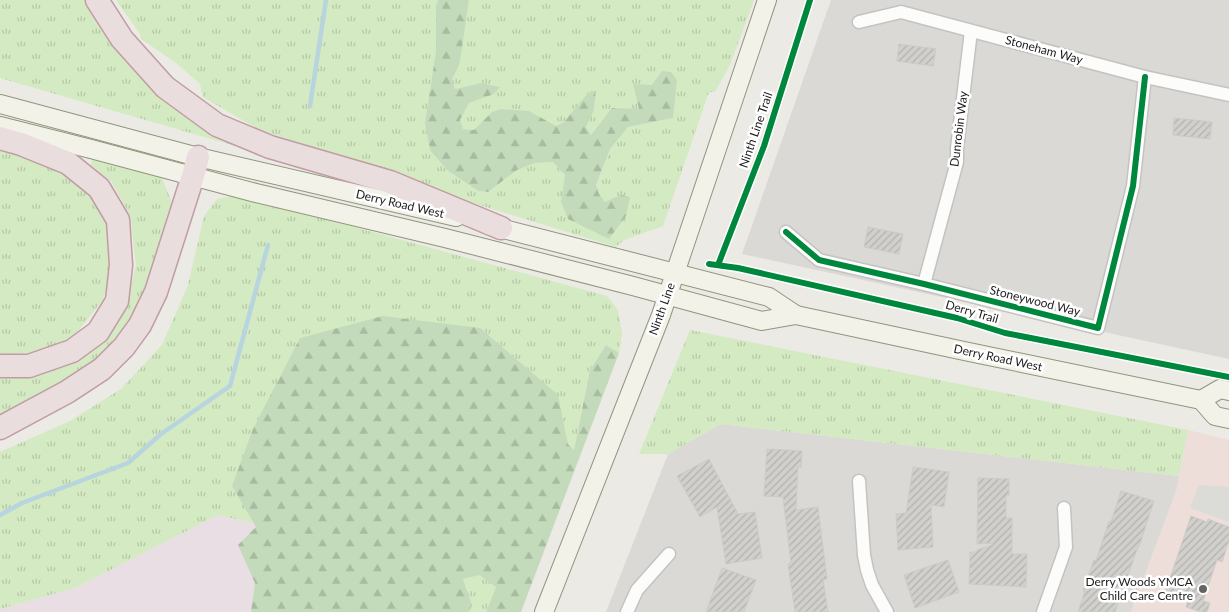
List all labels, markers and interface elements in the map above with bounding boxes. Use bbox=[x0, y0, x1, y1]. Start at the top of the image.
street label: Stoneham Way bbox=[1004, 32, 1085, 67]
street label: Dunrobin Way bbox=[946, 89, 971, 168]
street label: Ninth Line Trail bbox=[736, 90, 776, 170]
street label: Derry Road West bbox=[354, 186, 446, 221]
street label: Ninth Line bbox=[645, 281, 678, 337]
street label: Stoneywood Way bbox=[988, 282, 1083, 319]
street label: Derry Trail bbox=[944, 297, 1000, 326]
street label: Derry Road West bbox=[952, 341, 1044, 374]
place label: Derry Woods YMCA Child Care Centre bbox=[1085, 574, 1194, 603]
marker: Derry Woods YMCA Child Care Centre bbox=[1197, 583, 1209, 595]

